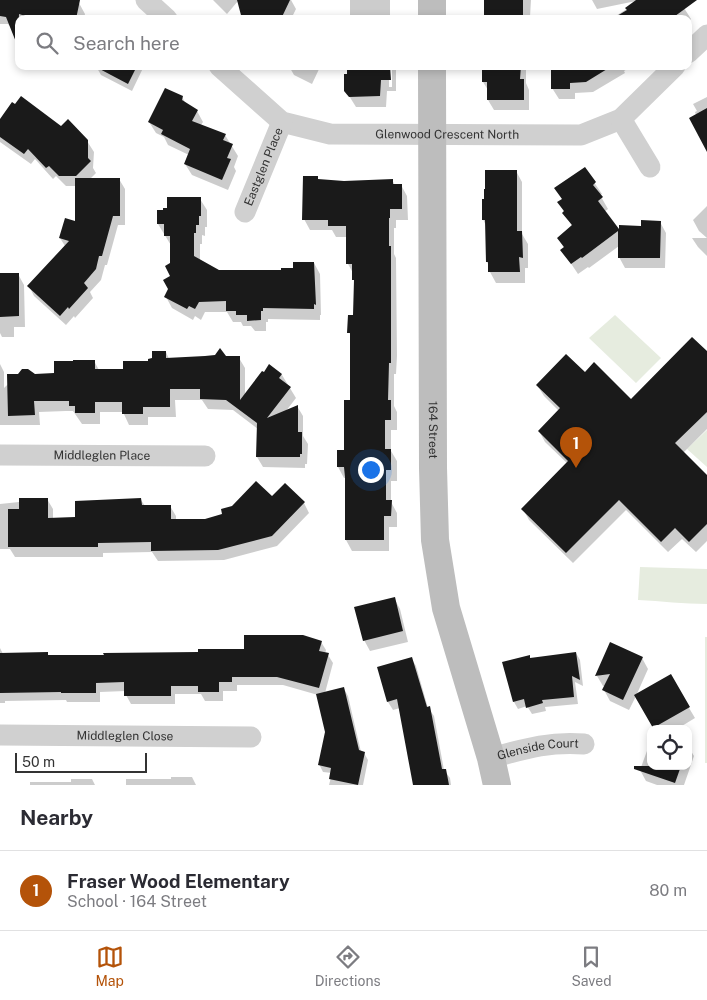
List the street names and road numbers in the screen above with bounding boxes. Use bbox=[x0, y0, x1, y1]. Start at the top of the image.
street label: Eastglen Place bbox=[241, 125, 286, 208]
street label: Glenwood Crescent North bbox=[375, 127, 519, 142]
street label: 164 Street bbox=[426, 401, 440, 459]
street label: Middleglen Place bbox=[54, 448, 151, 463]
street label: Middleglen Close bbox=[76, 729, 174, 743]
street label: Glenside Court bbox=[496, 736, 579, 763]

